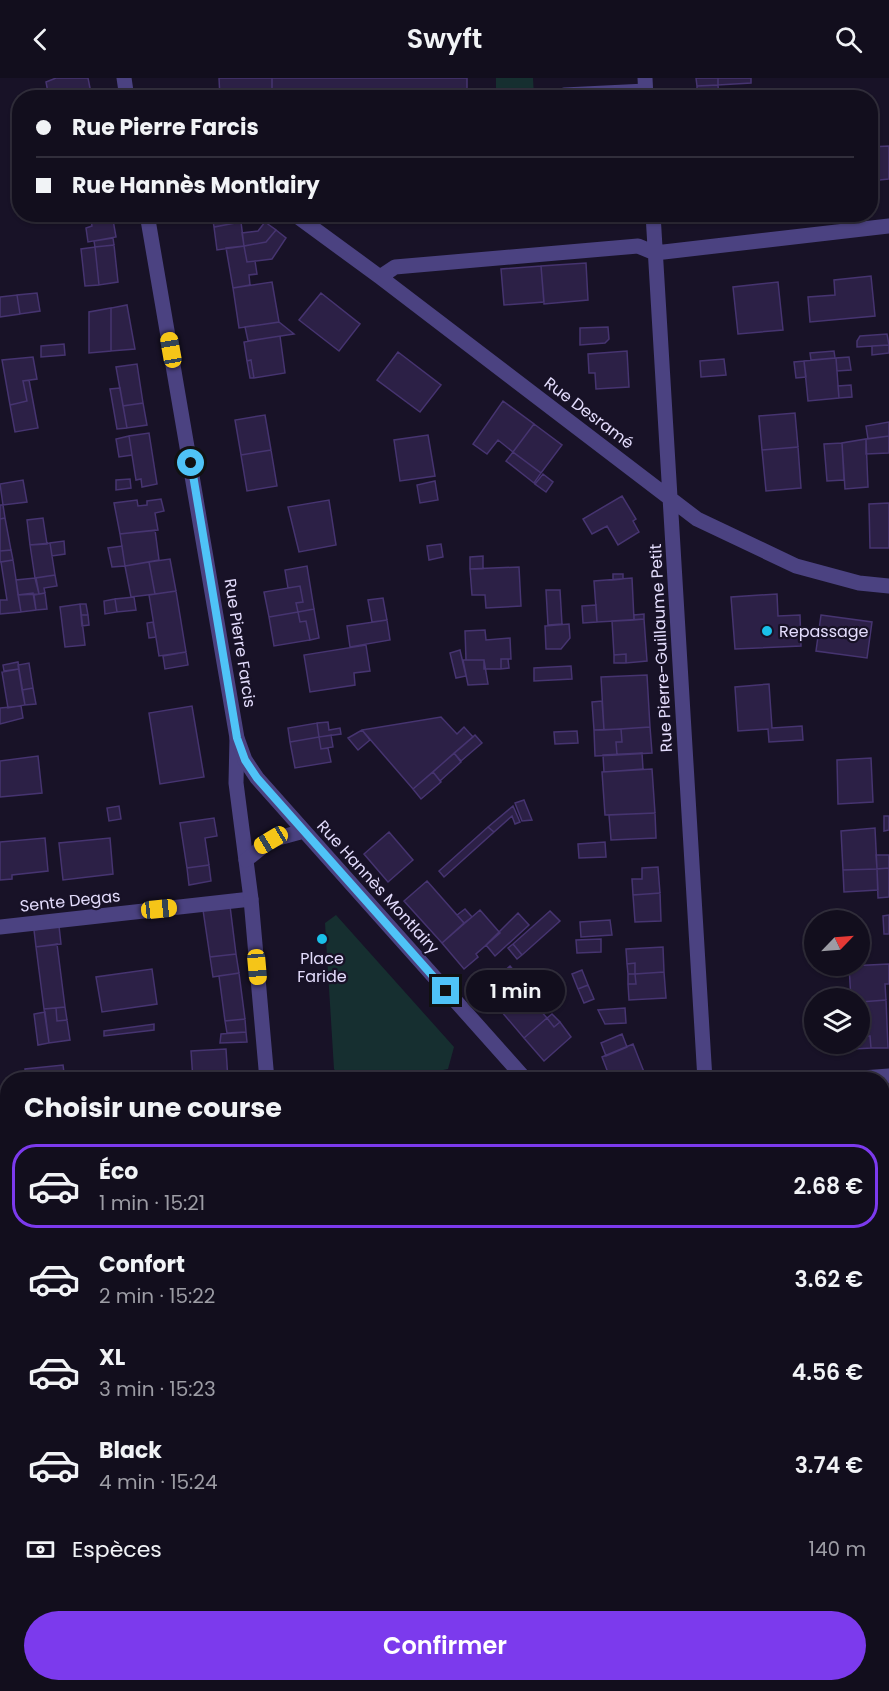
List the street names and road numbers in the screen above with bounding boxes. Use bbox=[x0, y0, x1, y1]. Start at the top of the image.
street label: Rue Desramé bbox=[539, 372, 639, 454]
street label: Rue Pierre-Guillaume Petit bbox=[644, 543, 678, 753]
street label: Rue Pierre Farcis bbox=[218, 577, 262, 709]
street label: Rue Hannès Montlairy bbox=[312, 815, 444, 959]
street label: Sente Degas bbox=[19, 884, 121, 918]

